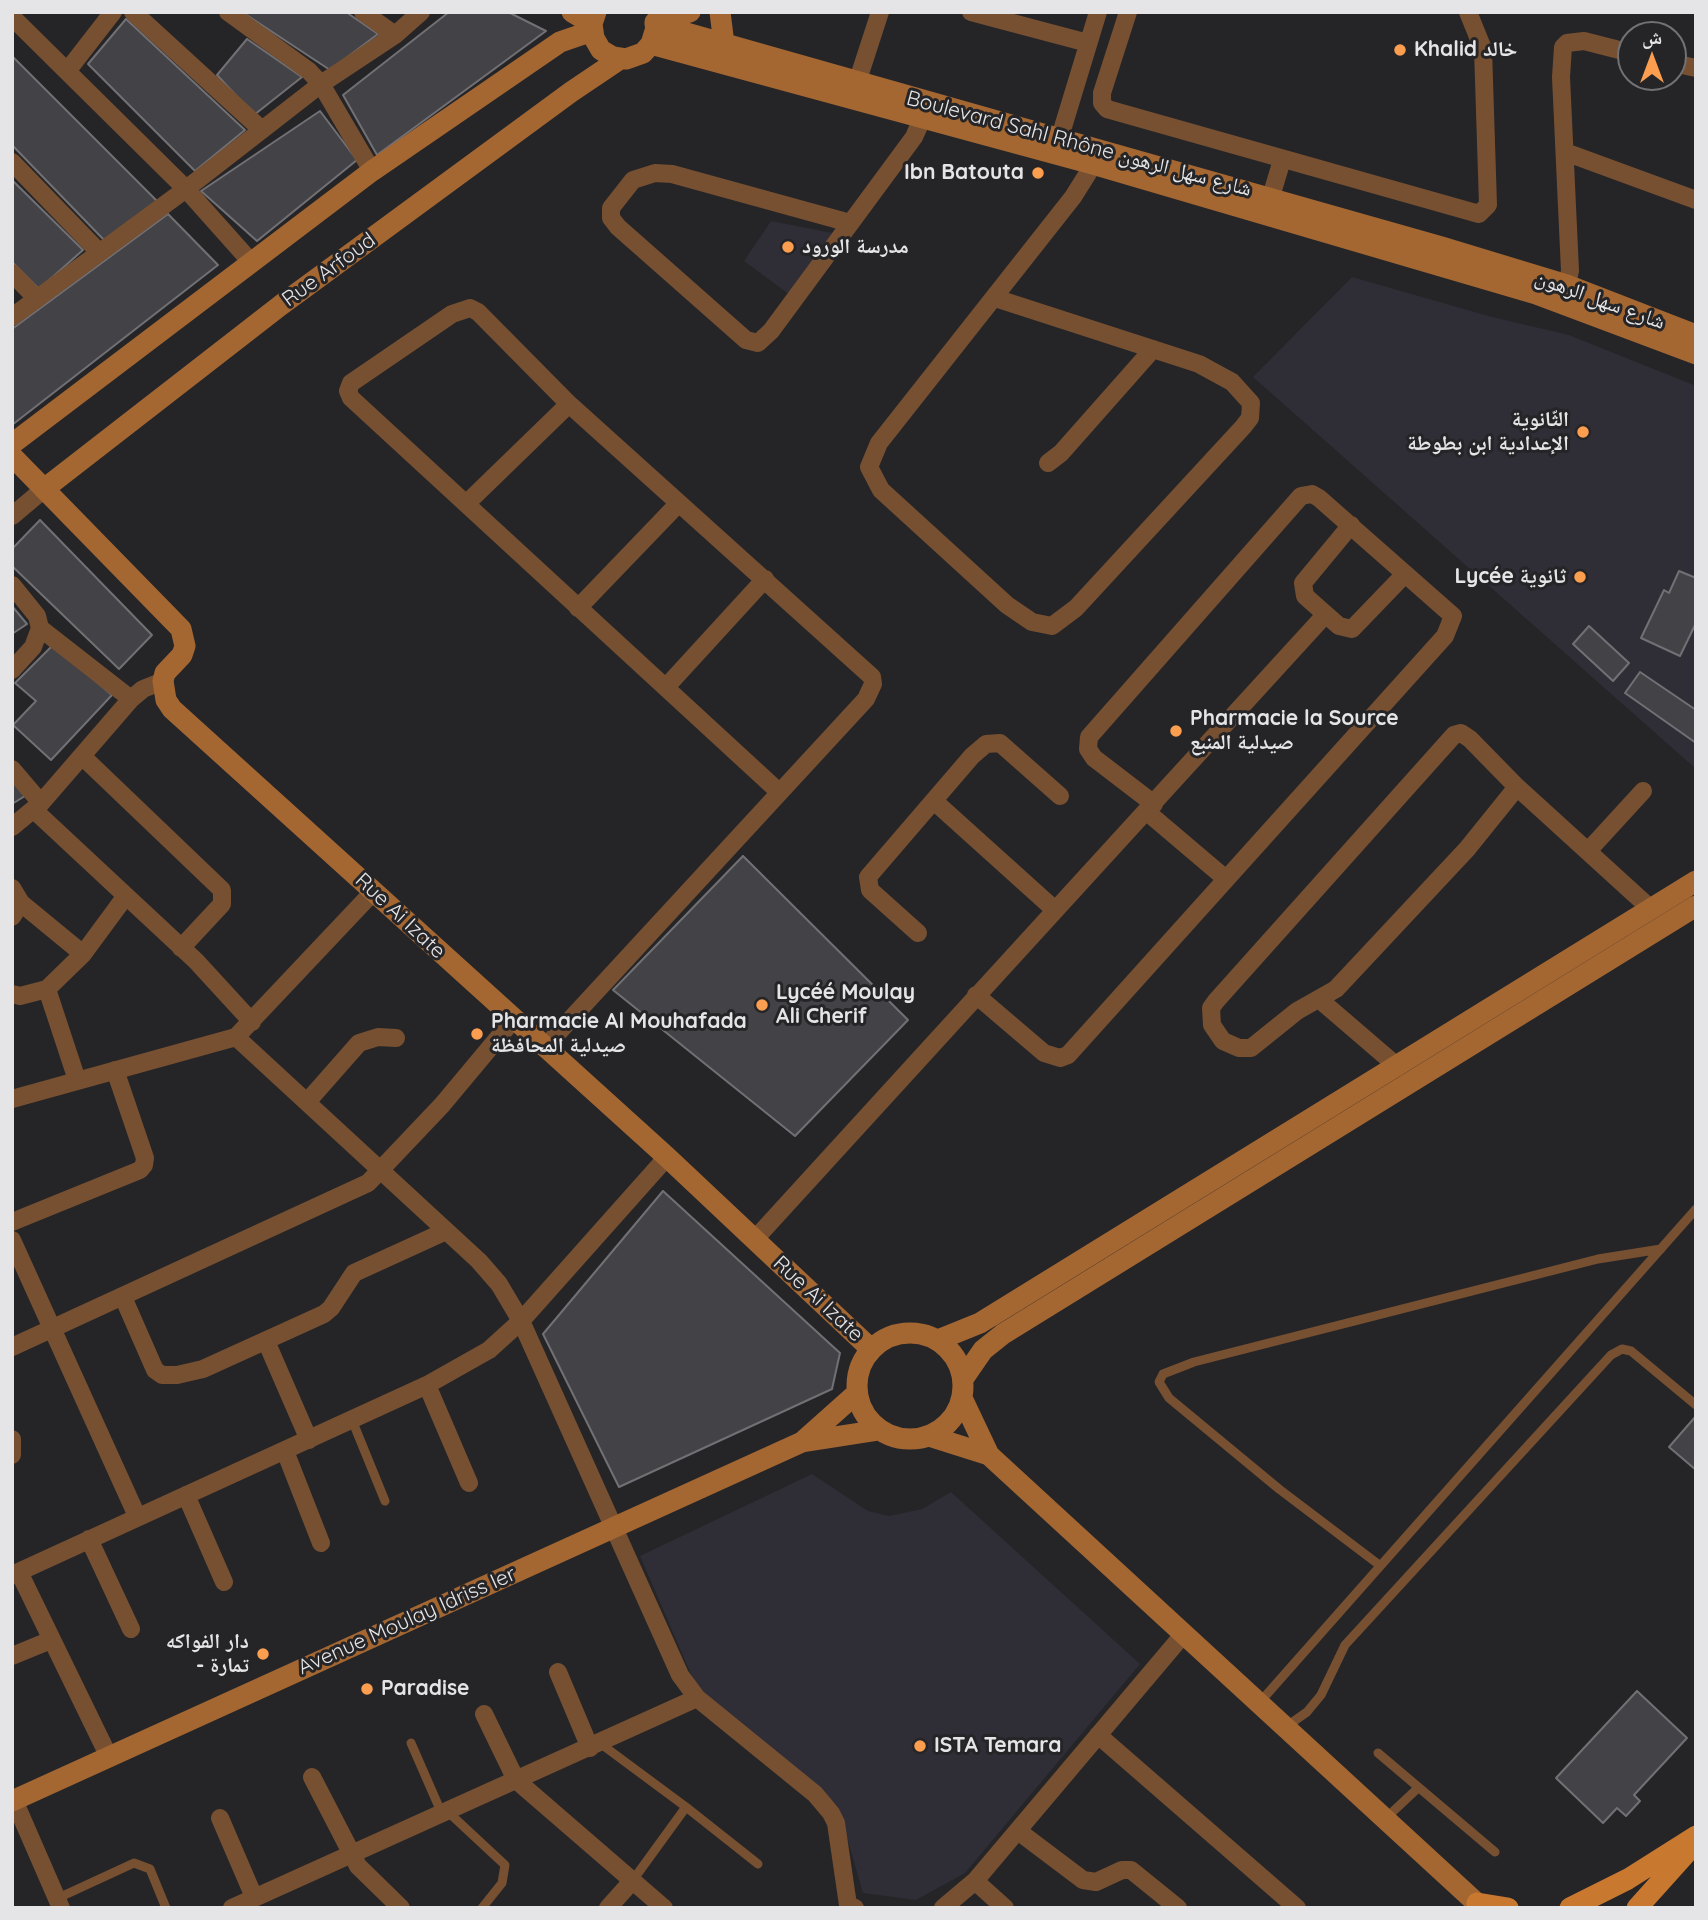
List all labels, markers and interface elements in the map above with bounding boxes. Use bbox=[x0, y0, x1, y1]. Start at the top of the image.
north arrow bbox=[1617, 21, 1687, 91]
text: ش bbox=[1642, 25, 1662, 49]
place label: Khalid خالد bbox=[1414, 37, 1517, 63]
marker: Khalid خالد bbox=[1392, 42, 1408, 58]
street label: Boulevard Sahl Rhône شارع سهل الرهون bbox=[904, 86, 1254, 202]
place label: Ibn Batouta bbox=[904, 160, 1024, 186]
marker: Ibn Batouta bbox=[1030, 165, 1046, 181]
street label: Rue Arfoud bbox=[277, 228, 381, 312]
place label: مدرسة الورود bbox=[802, 234, 909, 260]
marker: مدرسة الورود bbox=[780, 239, 796, 255]
street label: شارع سهل الرهون bbox=[1532, 265, 1668, 335]
place label: الثّانوية الإعدادية ابن بطوطة bbox=[1407, 407, 1569, 457]
marker: الثّانوية الإعدادية ابن بطوطة bbox=[1575, 424, 1591, 440]
place label: Lycée ثانوية bbox=[1455, 564, 1566, 590]
marker: Lycée ثانوية bbox=[1572, 569, 1588, 585]
place label: Pharmacie la Source صيدلية المنبع bbox=[1190, 706, 1399, 756]
marker: Pharmacie la Source صيدلية المنبع bbox=[1168, 723, 1184, 739]
street label: Rue Ai Izate bbox=[350, 868, 450, 964]
place label: Lycéé Moulay Ali Cherif bbox=[776, 980, 915, 1030]
marker: Lycéé Moulay Ali Cherif bbox=[754, 997, 770, 1013]
place label: Pharmacie Al Mouhafada صيدلية المحافظة bbox=[491, 1009, 747, 1059]
marker: Pharmacie Al Mouhafada صيدلية المحافظة bbox=[469, 1026, 485, 1042]
street label: Rue Ai Izate bbox=[768, 1251, 868, 1347]
street label: Avenue Moulay Idriss Ier bbox=[294, 1562, 520, 1680]
place label: دار الفواكه - تمارة bbox=[166, 1629, 249, 1679]
marker: دار الفواكه - تمارة bbox=[255, 1646, 271, 1662]
place label: Paradise bbox=[381, 1676, 469, 1702]
marker: Paradise bbox=[359, 1681, 375, 1697]
place label: ISTA Temara bbox=[934, 1733, 1061, 1759]
marker: ISTA Temara bbox=[912, 1738, 928, 1754]

